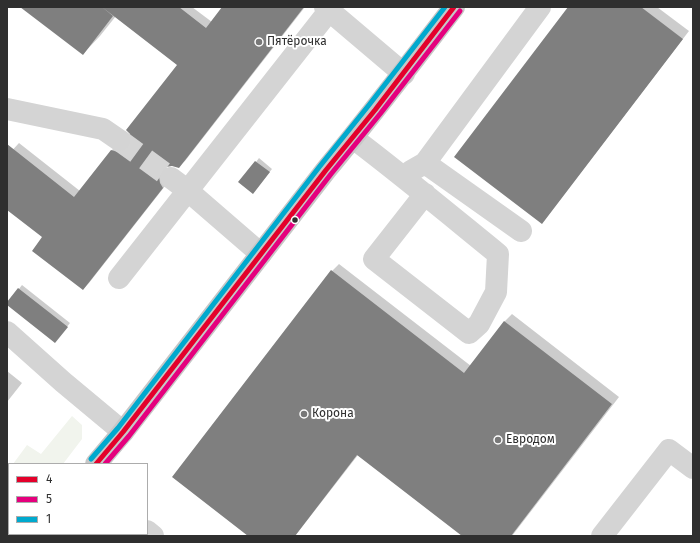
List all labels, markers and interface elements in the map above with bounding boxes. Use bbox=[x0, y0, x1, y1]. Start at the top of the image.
place label: Пятёрочка bbox=[267, 35, 327, 49]
marker: Пятёрочка bbox=[254, 37, 264, 47]
unlabelled marker bbox=[290, 215, 300, 225]
place label: Корона bbox=[312, 407, 354, 421]
marker: Корона bbox=[299, 409, 309, 419]
place label: Евродом bbox=[506, 433, 555, 447]
marker: Евродом bbox=[493, 435, 503, 445]
legend bbox=[8, 463, 148, 535]
text: 4 bbox=[46, 472, 52, 486]
text: 5 bbox=[46, 492, 52, 506]
text: 1 bbox=[46, 512, 51, 526]

